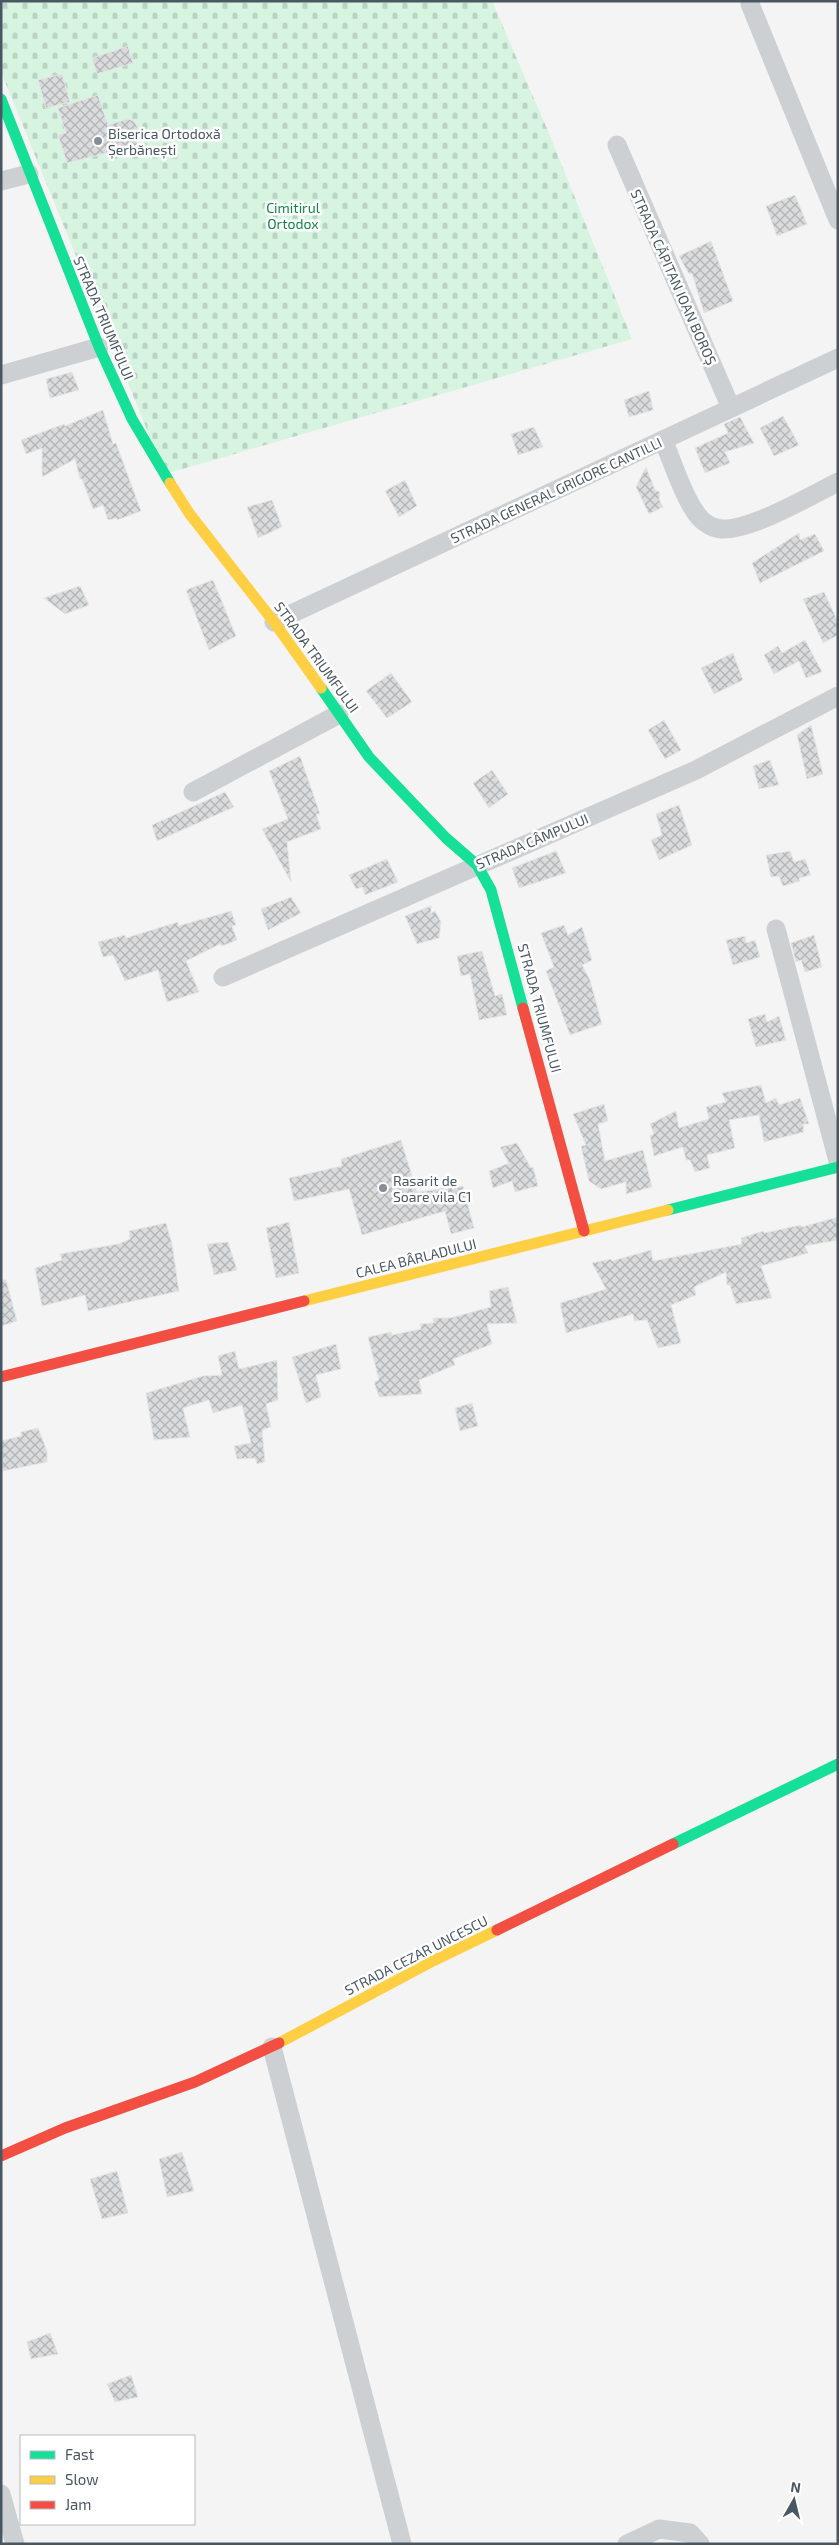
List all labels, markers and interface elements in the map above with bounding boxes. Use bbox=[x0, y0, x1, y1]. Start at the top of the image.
place label: Biserica Ortodoxă Șerbănești bbox=[108, 125, 221, 159]
marker: Biserica Ortodoxă Șerbănești bbox=[92, 135, 104, 147]
street label: STRADA CĂPITAN IOAN BOROȘ bbox=[627, 187, 721, 368]
park label: Cimitirul Ortodox bbox=[266, 199, 321, 232]
street label: STRADA TRIUMFULUI bbox=[70, 254, 138, 382]
street label: STRADA GENERAL GRIGORE CANTILLI bbox=[448, 433, 664, 547]
street label: STRADA TRIUMFULUI bbox=[271, 598, 363, 716]
street label: STRADA CÂMPULUI bbox=[473, 810, 591, 872]
street label: STRADA TRIUMFULUI bbox=[515, 942, 565, 1074]
place label: Rasarit de Soare vila C1 bbox=[393, 1172, 472, 1205]
marker: Rasarit de Soare vila C1 bbox=[377, 1182, 389, 1194]
street label: CALEA BÂRLADULUI bbox=[354, 1235, 478, 1281]
street label: STRADA CEZAR UNCESCU bbox=[342, 1911, 490, 1999]
legend bbox=[20, 2435, 195, 2525]
text: Fast bbox=[65, 2445, 95, 2463]
text: Slow bbox=[65, 2470, 99, 2488]
north arrow bbox=[769, 2475, 819, 2525]
text: N bbox=[790, 2478, 802, 2496]
text: Jam bbox=[65, 2495, 91, 2513]

